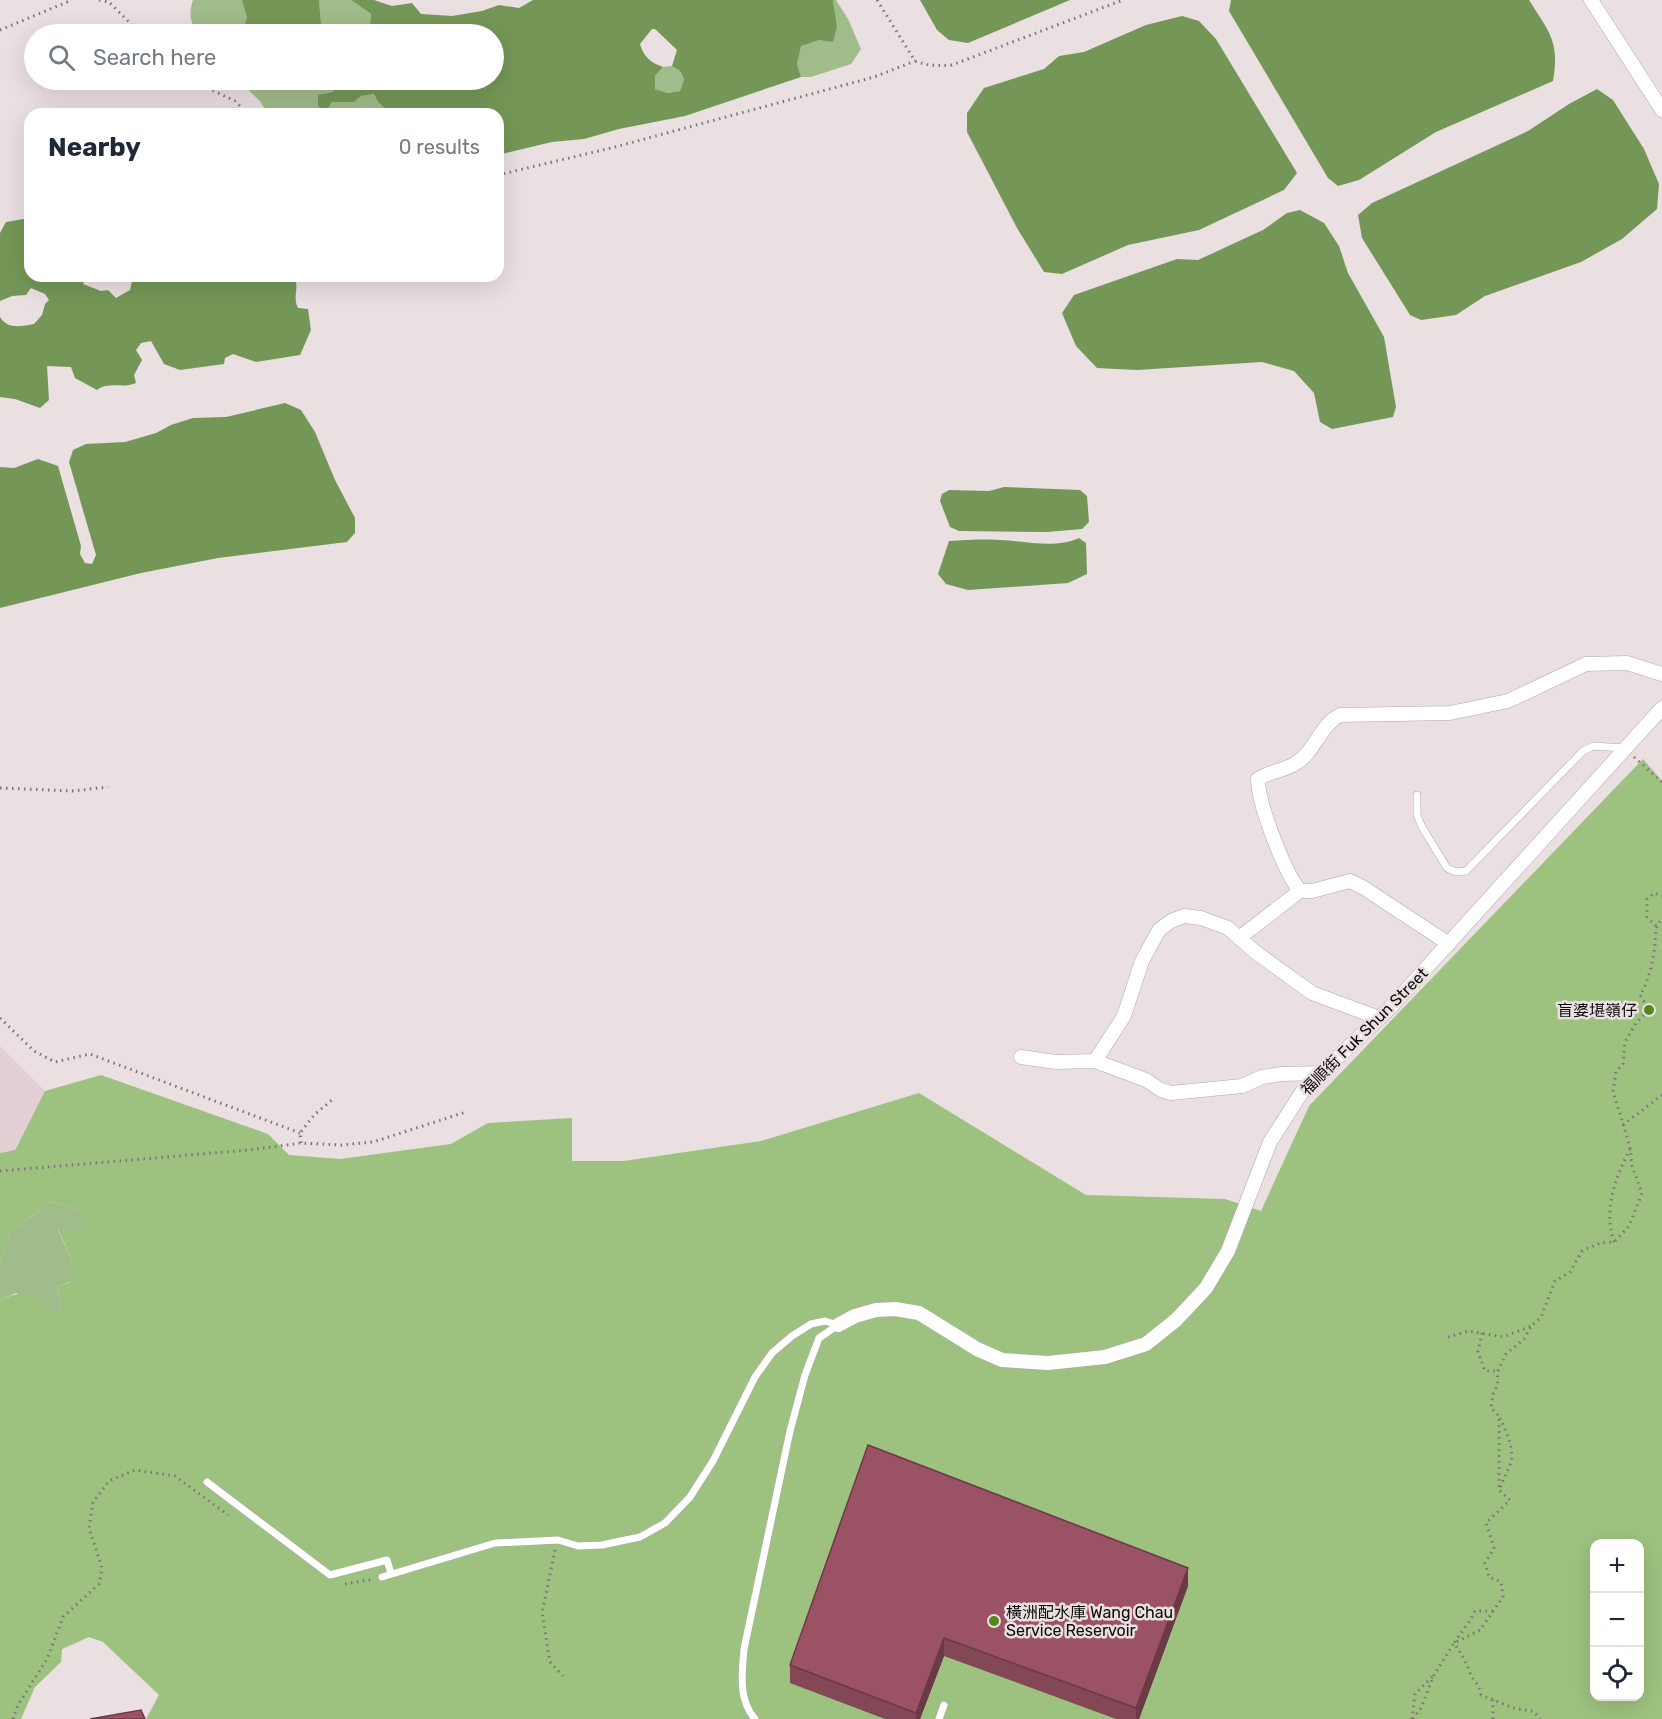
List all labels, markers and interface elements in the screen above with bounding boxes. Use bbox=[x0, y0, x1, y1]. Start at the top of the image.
search box bbox=[24, 24, 504, 90]
icon: search bbox=[45, 41, 78, 74]
text: Search here bbox=[93, 44, 216, 71]
text: Nearby bbox=[48, 132, 141, 163]
text: 0 results bbox=[399, 135, 480, 159]
street label: 福順街 Fuk Shun Street bbox=[1297, 964, 1432, 1099]
place label: 盲婆堪嶺仔 bbox=[1557, 1001, 1637, 1020]
marker: 盲婆堪嶺仔 bbox=[1642, 1003, 1656, 1017]
map controls bbox=[1590, 1539, 1644, 1701]
button: + bbox=[1590, 1539, 1644, 1593]
button: − bbox=[1590, 1593, 1644, 1647]
place label: 橫洲配水庫 Wang Chau Service Reservoir bbox=[1006, 1603, 1173, 1640]
marker: 橫洲配水庫 Wang Chau Service Reservoir bbox=[987, 1614, 1001, 1628]
button: locate bbox=[1590, 1647, 1644, 1701]

